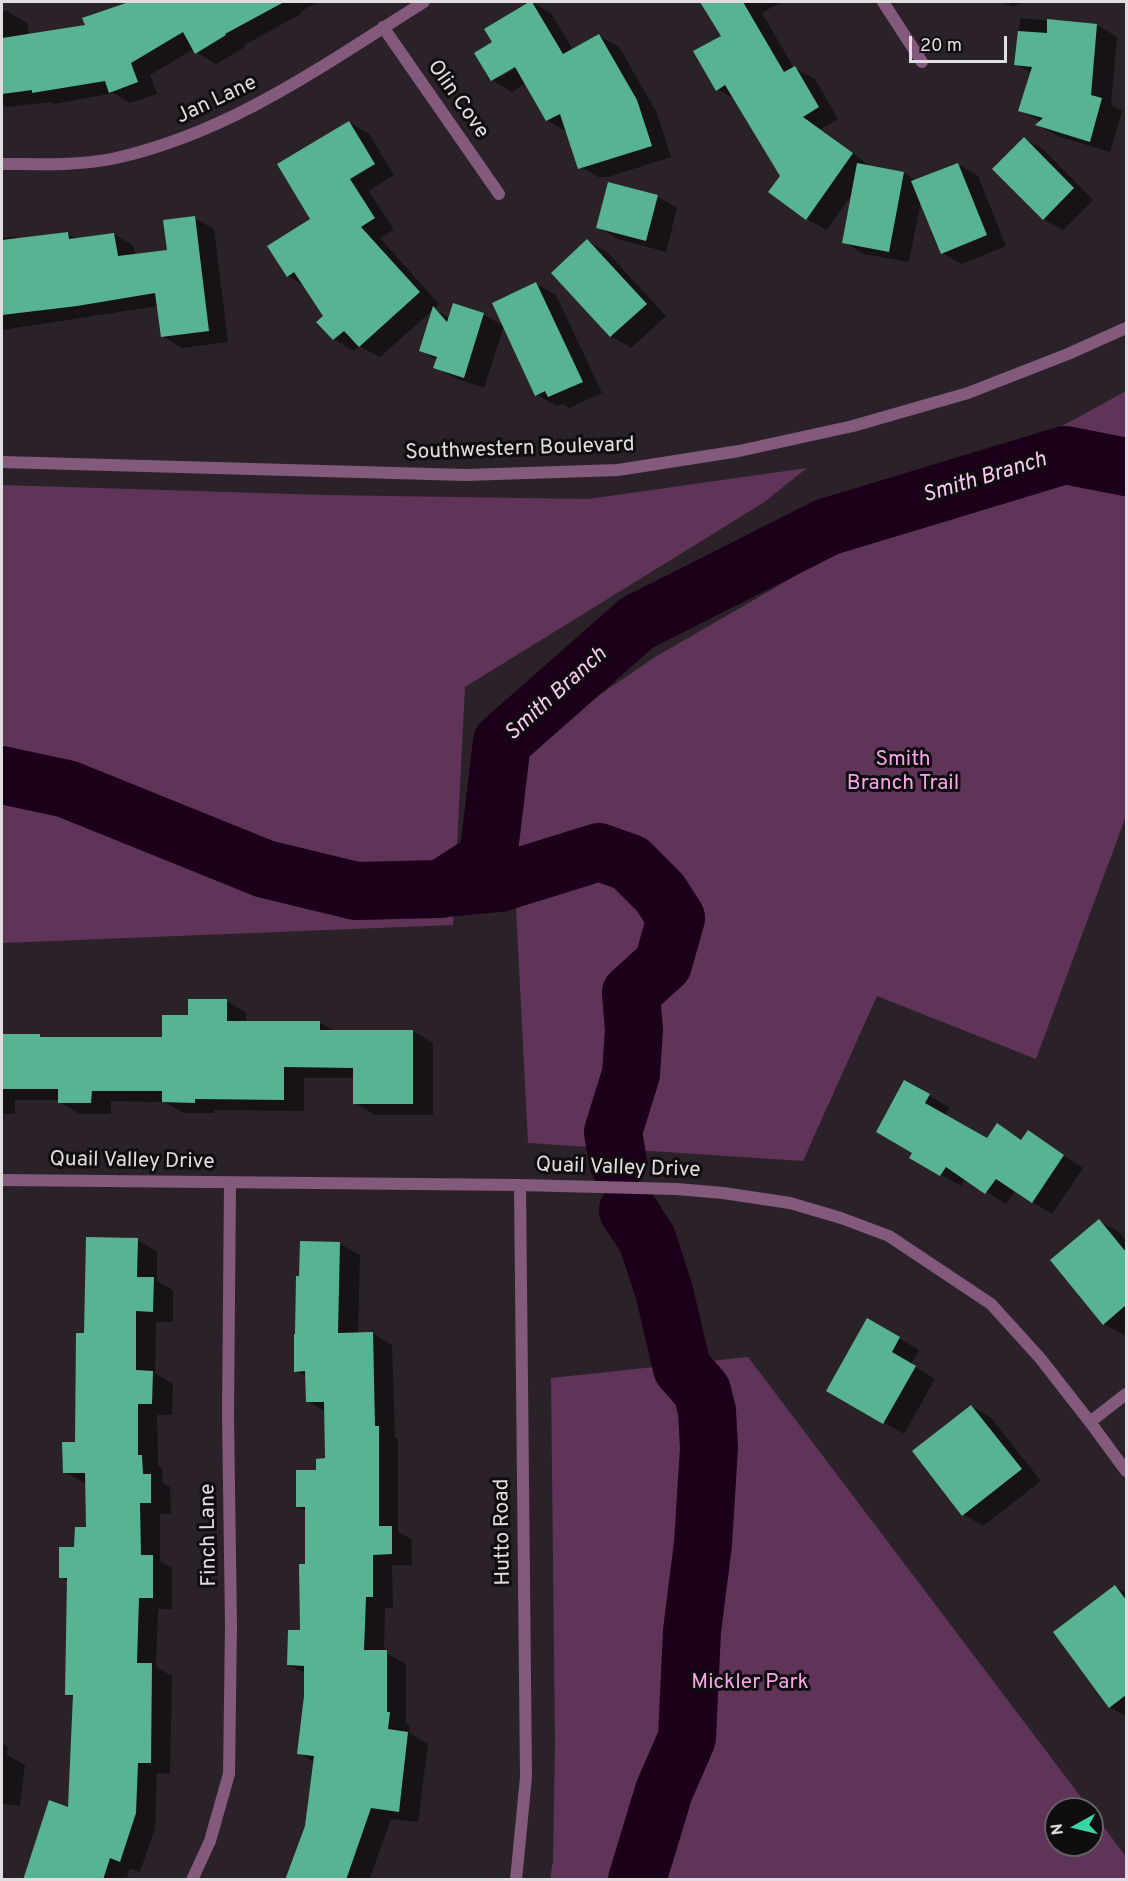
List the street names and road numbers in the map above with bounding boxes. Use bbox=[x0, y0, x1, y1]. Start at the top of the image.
street label: Olin Cove bbox=[421, 56, 493, 144]
street label: Jan Lane bbox=[173, 71, 261, 131]
street label: Southwestern Boulevard bbox=[405, 433, 635, 467]
street label: Quail Valley Drive bbox=[49, 1148, 215, 1176]
street label: Quail Valley Drive bbox=[535, 1154, 701, 1184]
street label: Hutto Road bbox=[490, 1478, 518, 1586]
street label: Finch Lane bbox=[197, 1483, 223, 1587]

